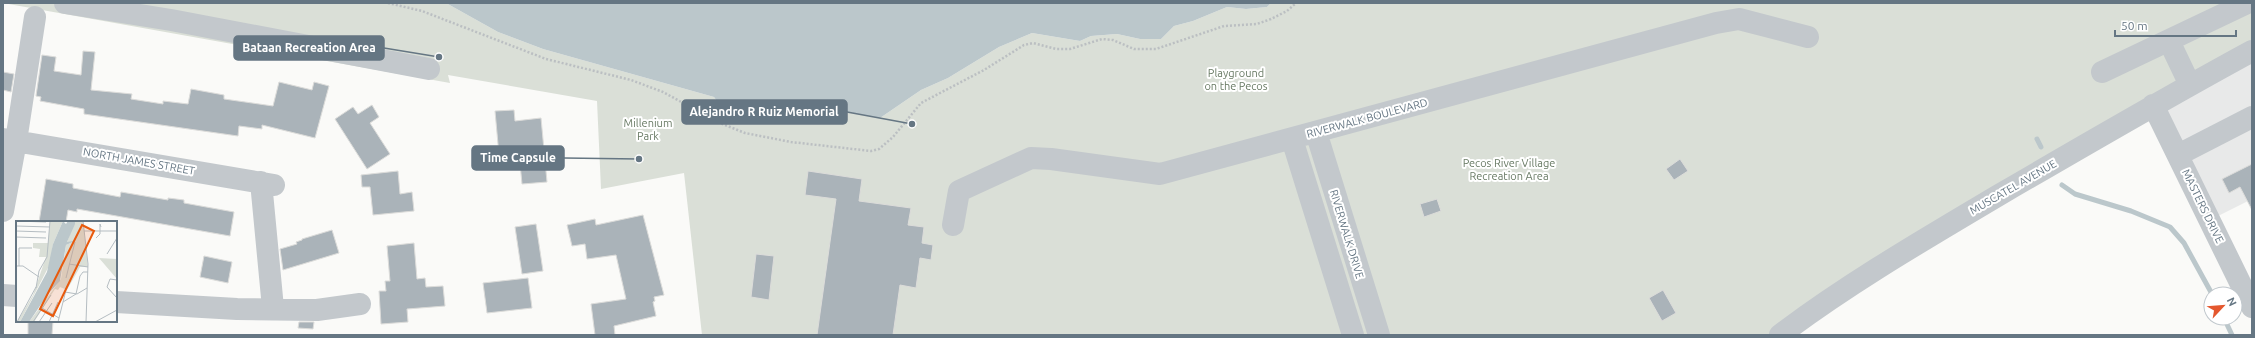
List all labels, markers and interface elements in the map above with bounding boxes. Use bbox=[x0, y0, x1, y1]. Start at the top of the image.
scale bar bbox=[2115, 12, 2236, 38]
text: 50 m bbox=[2121, 19, 2148, 32]
callout: Bataan Recreation Area bbox=[234, 36, 384, 60]
text: Bataan Recreation Area bbox=[242, 41, 376, 54]
park label: Playground on the Pecos bbox=[1204, 67, 1268, 92]
street label: RIVERWALK BOULEVARD bbox=[1305, 96, 1429, 140]
callout: Alejandro R Ruiz Memorial bbox=[682, 100, 847, 124]
text: Alejandro R Ruiz Memorial bbox=[689, 105, 839, 118]
park label: Millenium Park bbox=[624, 117, 672, 142]
street label: NORTH JAMES STREET bbox=[82, 145, 196, 177]
callout: Time Capsule bbox=[472, 146, 564, 170]
text: Time Capsule bbox=[480, 151, 556, 164]
park label: Pecos River Village Recreation Area bbox=[1463, 157, 1555, 182]
street label: MUSCATEL AVENUE bbox=[1968, 157, 2058, 217]
street label: MASTERS DRIVE bbox=[2180, 167, 2226, 245]
street label: RIVERWALK DRIVE bbox=[1328, 188, 1366, 280]
inset map bbox=[16, 221, 117, 322]
north arrow bbox=[2203, 286, 2243, 326]
text: N bbox=[2225, 295, 2239, 308]

